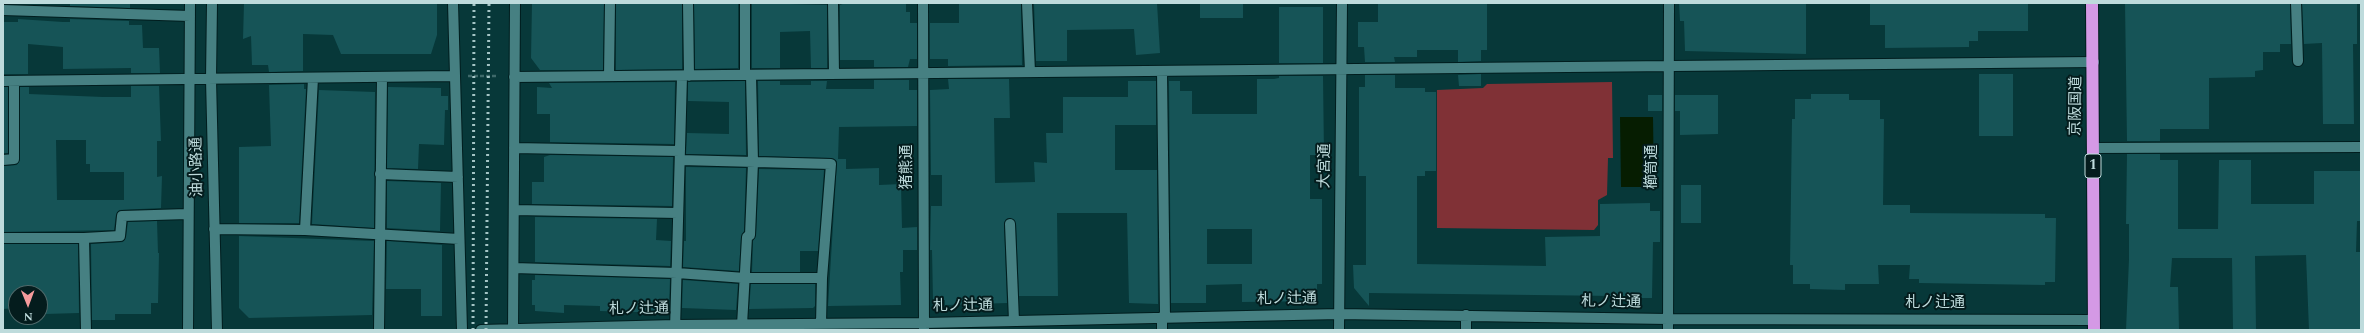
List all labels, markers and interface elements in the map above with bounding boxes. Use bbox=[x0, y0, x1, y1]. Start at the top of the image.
street label: 京阪国道 bbox=[2067, 76, 2087, 136]
street label: 油小路通 bbox=[188, 137, 208, 197]
street label: 大宮通 bbox=[1317, 143, 1335, 189]
street label: 猪熊通 bbox=[899, 145, 917, 189]
street label: 櫛笥通 bbox=[1644, 145, 1662, 189]
road number: 1 bbox=[2085, 154, 2101, 178]
north arrow bbox=[8, 285, 48, 325]
street label: 札ノ辻通 bbox=[1257, 290, 1317, 310]
street label: 札ノ辻通 bbox=[1581, 293, 1641, 313]
street label: 札ノ辻通 bbox=[1905, 295, 1965, 313]
street label: 札ノ辻通 bbox=[933, 297, 993, 317]
street label: 札ノ辻通 bbox=[609, 300, 669, 320]
text: N bbox=[24, 308, 33, 325]

